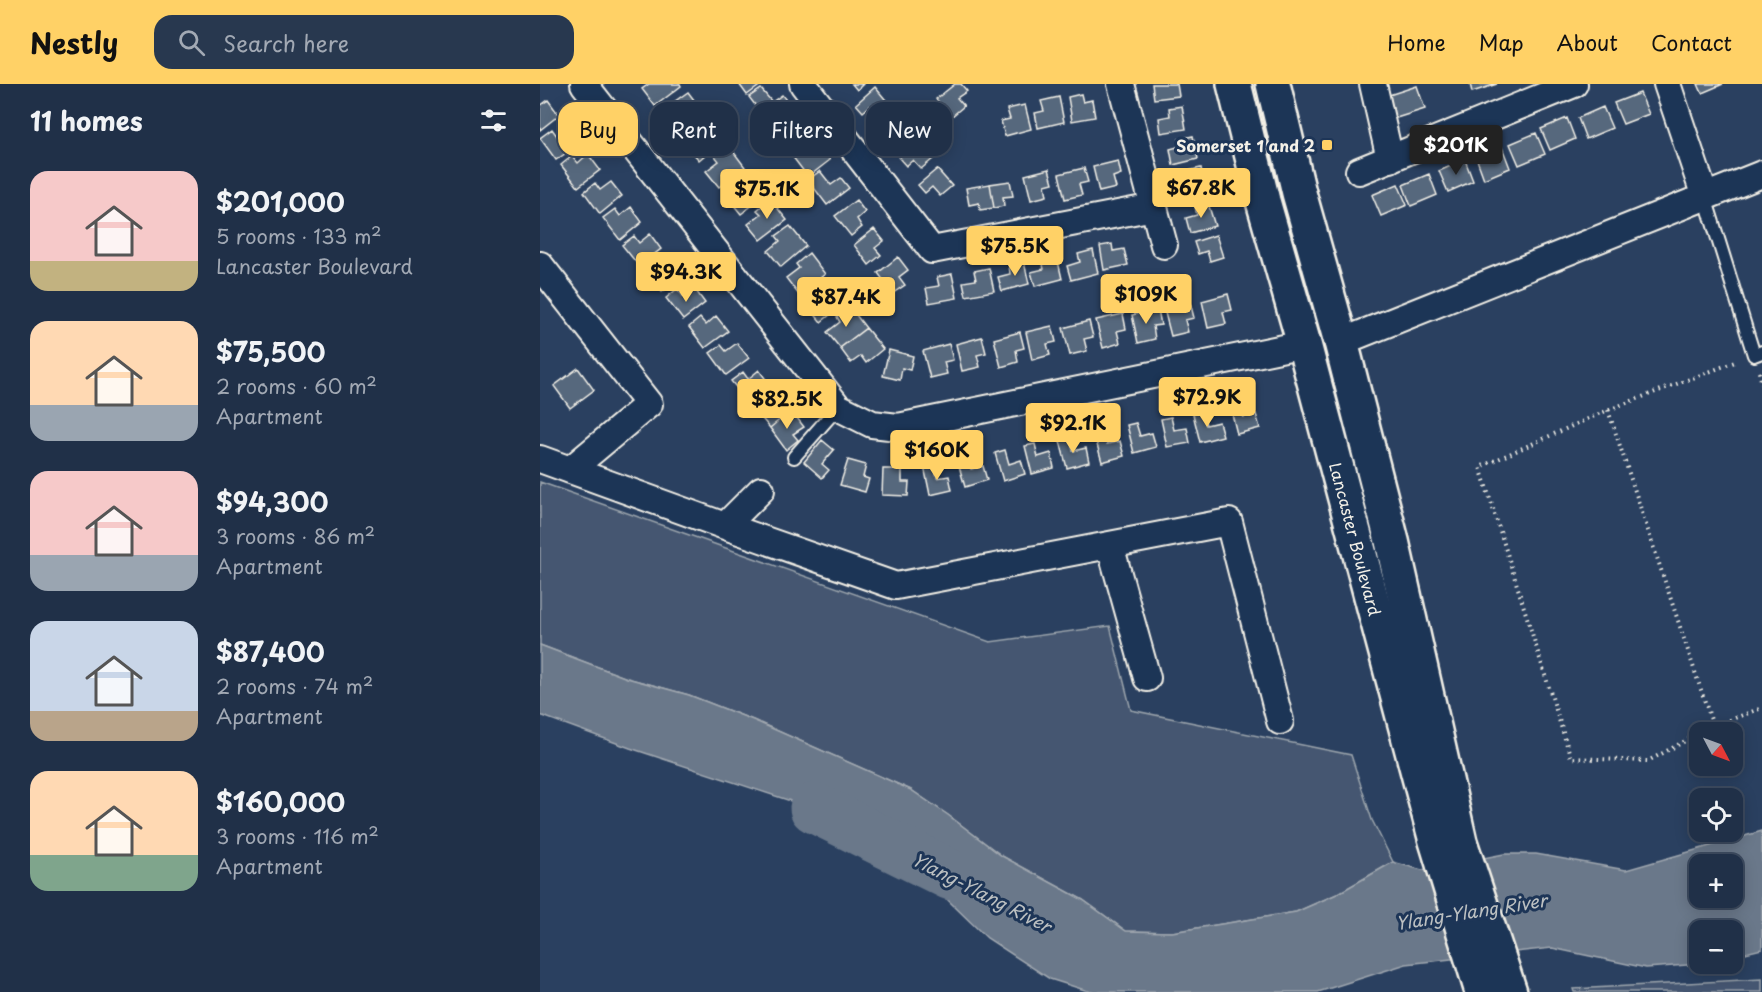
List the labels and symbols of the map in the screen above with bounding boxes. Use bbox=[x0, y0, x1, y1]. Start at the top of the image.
pin: $201K bbox=[1414, 125, 1498, 176]
place label: Somerset 1 and 2 bbox=[1176, 133, 1315, 157]
marker: Somerset 1 and 2 bbox=[1320, 138, 1334, 152]
pin: $67.8K bbox=[1152, 168, 1250, 219]
pin: $75.1K bbox=[718, 169, 816, 220]
pin: $75.5K bbox=[966, 226, 1064, 277]
pin: $94.3K bbox=[637, 252, 735, 303]
pin: $109K bbox=[1104, 274, 1188, 325]
pin: $87.4K bbox=[797, 277, 895, 328]
pin: $72.9K bbox=[1158, 377, 1256, 428]
pin: $82.5K bbox=[738, 379, 836, 430]
pin: $92.1K bbox=[1024, 403, 1122, 454]
pin: $160K bbox=[895, 430, 979, 481]
street label: Lancaster Boulevard bbox=[1324, 460, 1388, 618]
north arrow bbox=[1689, 722, 1743, 776]
water label: Ylang-Ylang River bbox=[908, 845, 1059, 940]
water label: Ylang-Ylang River bbox=[1394, 885, 1551, 936]

